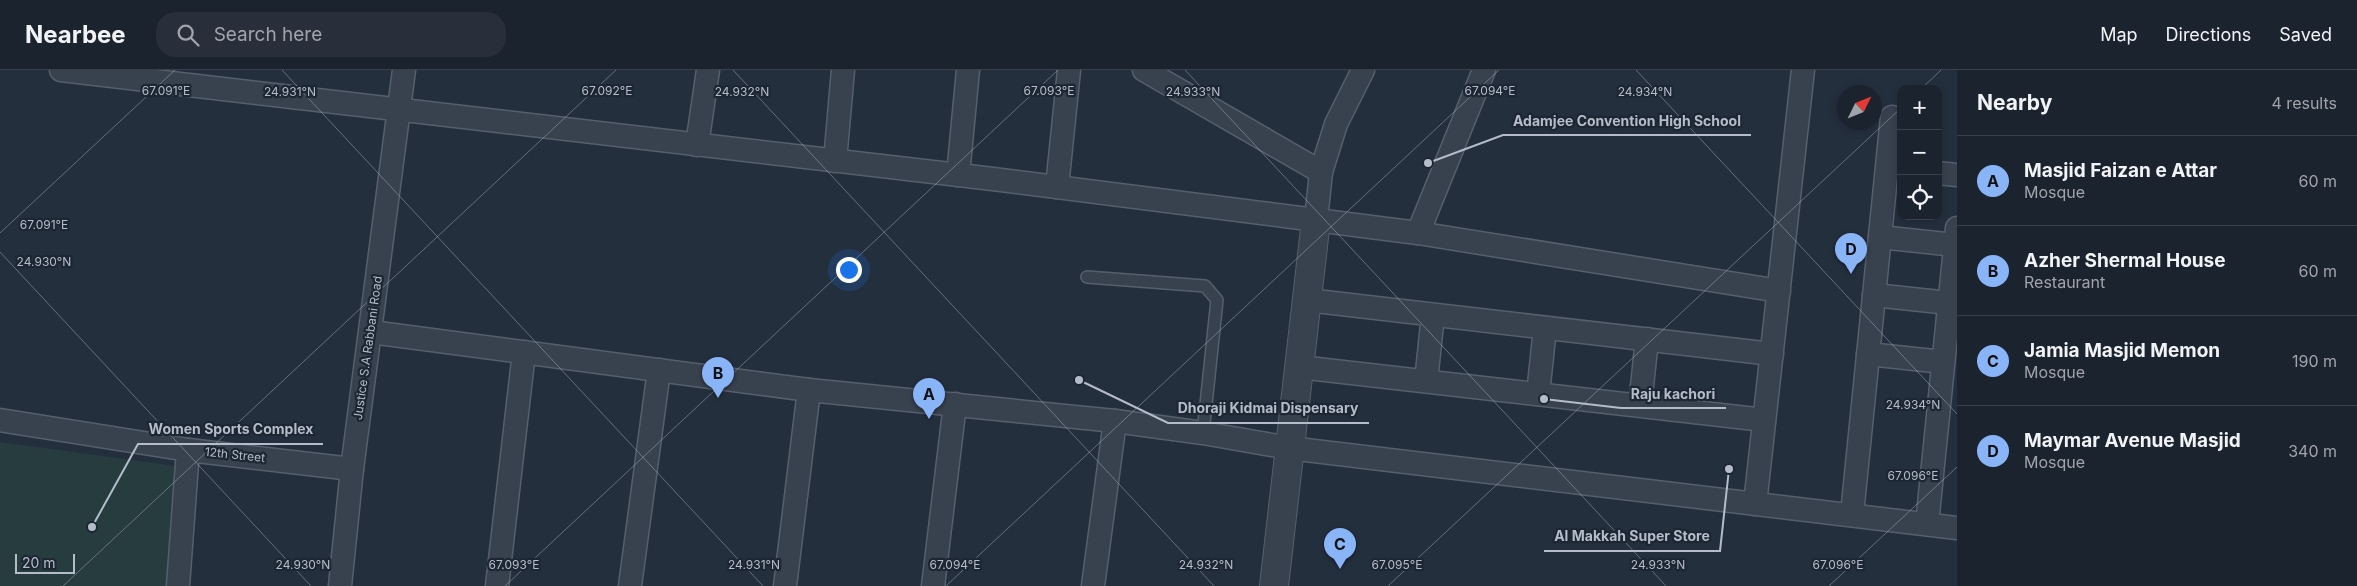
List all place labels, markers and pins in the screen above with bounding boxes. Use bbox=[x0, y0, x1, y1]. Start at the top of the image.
callout: Adamjee Convention High School bbox=[1503, 106, 1751, 135]
pin: D bbox=[1835, 233, 1867, 274]
pin: B bbox=[702, 357, 734, 398]
pin: A bbox=[913, 378, 945, 419]
callout: Raju kachori bbox=[1621, 379, 1726, 408]
callout: Dhoraji Kidmai Dispensary bbox=[1168, 394, 1369, 423]
callout: Women Sports Complex bbox=[138, 415, 323, 444]
callout: Al Makkah Super Store bbox=[1544, 522, 1720, 551]
pin: C bbox=[1324, 528, 1356, 569]

